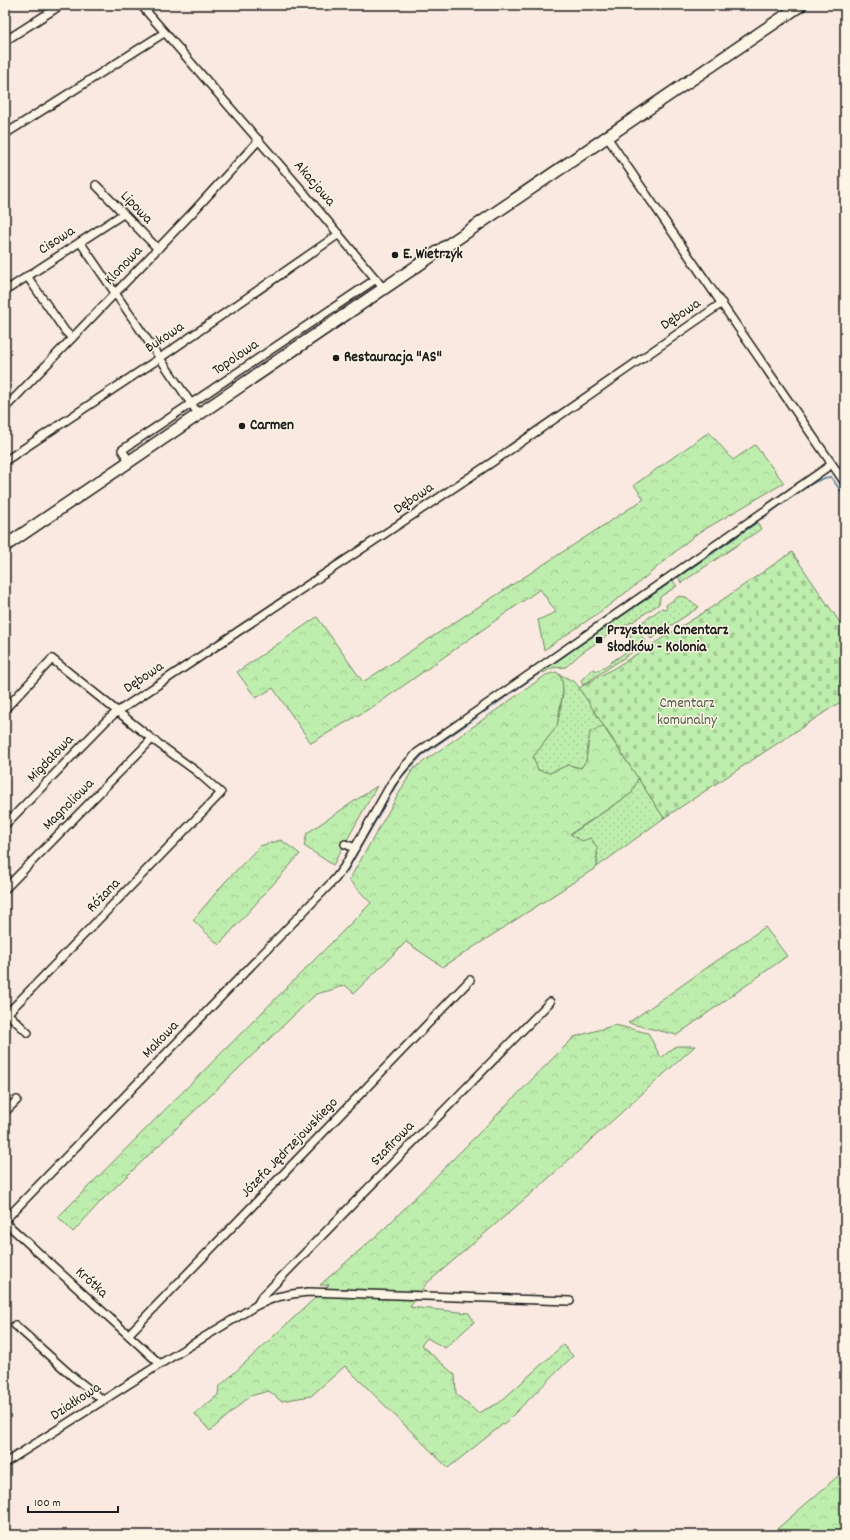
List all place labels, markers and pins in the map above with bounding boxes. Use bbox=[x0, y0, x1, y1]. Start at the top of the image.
place label: E. Wietrzyk bbox=[403, 244, 463, 266]
marker: E. Wietrzyk bbox=[390, 250, 400, 260]
place label: Restauracja "AS" bbox=[344, 347, 442, 369]
marker: Restauracja "AS" bbox=[331, 353, 341, 363]
place label: Carmen bbox=[250, 415, 294, 437]
marker: Carmen bbox=[237, 421, 247, 431]
place label: Przystanek Cmentarz Słodków - Kolonia bbox=[607, 620, 729, 659]
marker: Przystanek Cmentarz Słodków - Kolonia bbox=[594, 635, 604, 645]

